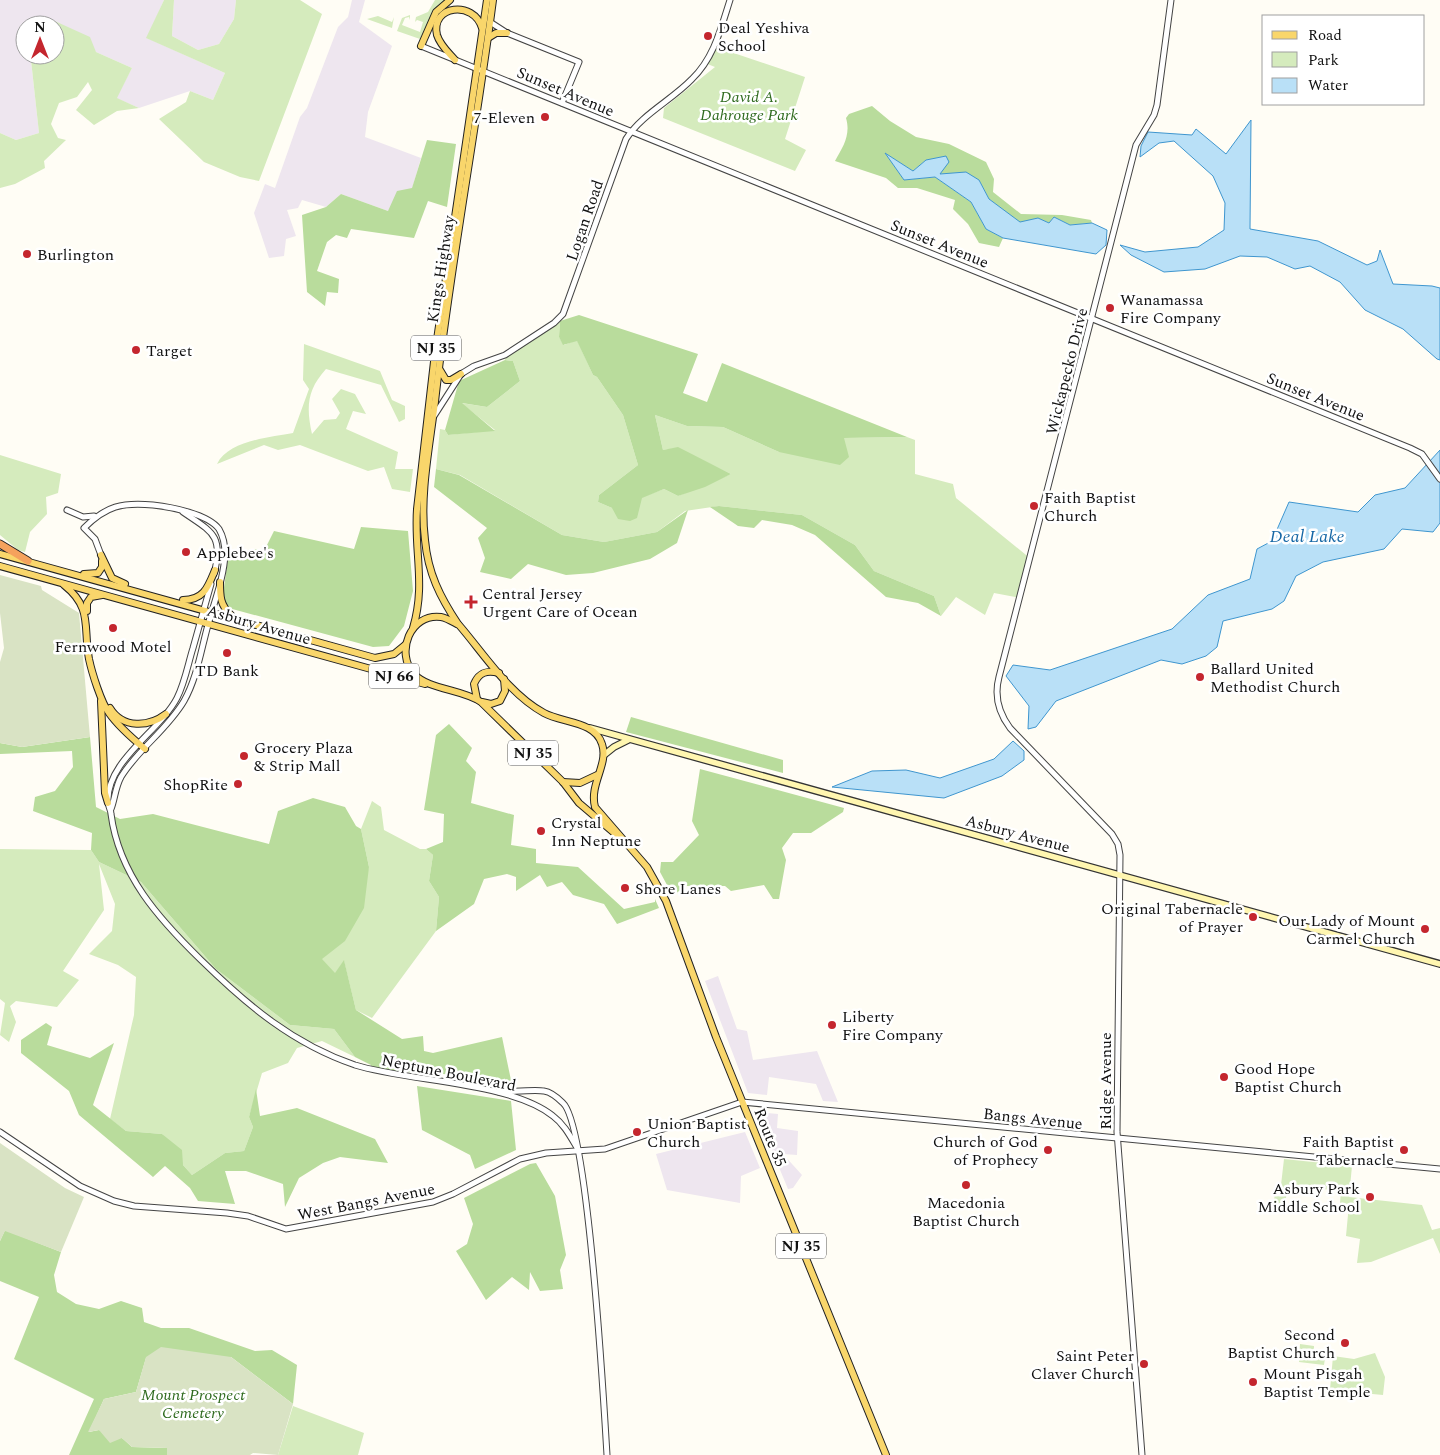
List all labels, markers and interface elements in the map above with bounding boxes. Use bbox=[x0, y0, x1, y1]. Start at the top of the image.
north arrow bbox=[15, 15, 65, 65]
legend bbox=[1262, 15, 1425, 105]
place label: Deal Yeshiva School bbox=[718, 16, 810, 58]
text: N bbox=[34, 17, 46, 38]
text: Road bbox=[1308, 24, 1342, 47]
marker: Deal Yeshiva School bbox=[702, 30, 714, 42]
text: Park bbox=[1308, 49, 1339, 72]
street label: Sunset Avenue bbox=[513, 61, 618, 123]
text: Water bbox=[1308, 74, 1348, 97]
park label: David A. Dahrouge Park bbox=[700, 85, 799, 127]
place label: 7-Eleven bbox=[473, 106, 535, 130]
marker: 7-Eleven bbox=[539, 111, 551, 123]
street label: Logan Road bbox=[560, 176, 610, 264]
street label: Kings Highway bbox=[421, 213, 462, 324]
street label: Sunset Avenue bbox=[887, 213, 992, 275]
place label: Burlington bbox=[37, 243, 114, 267]
marker: Burlington bbox=[21, 248, 33, 260]
place label: Wanamassa Fire Company bbox=[1120, 288, 1222, 330]
marker: Wanamassa Fire Company bbox=[1104, 302, 1116, 314]
street label: Wickapecko Drive bbox=[1040, 305, 1094, 437]
road number: NJ 35 bbox=[411, 336, 461, 360]
place label: Target bbox=[146, 339, 193, 363]
marker: Target bbox=[130, 344, 142, 356]
street label: Sunset Avenue bbox=[1263, 366, 1368, 428]
place label: Faith Baptist Church bbox=[1044, 486, 1136, 528]
marker: Faith Baptist Church bbox=[1028, 500, 1040, 512]
water label: Deal Lake bbox=[1269, 523, 1345, 550]
place label: Applebee's bbox=[196, 541, 274, 565]
marker: Applebee's bbox=[180, 546, 192, 558]
place label: Central Jersey Urgent Care of Ocean bbox=[482, 582, 637, 624]
marker: Central Jersey Urgent Care of Ocean bbox=[464, 595, 478, 609]
street label: Asbury Avenue bbox=[204, 599, 314, 651]
marker: Fernwood Motel bbox=[107, 622, 119, 634]
place label: Fernwood Motel bbox=[54, 635, 172, 659]
marker: TD Bank bbox=[221, 647, 233, 659]
place label: Ballard United Methodist Church bbox=[1210, 657, 1340, 699]
place label: TD Bank bbox=[195, 659, 259, 683]
road number: NJ 66 bbox=[369, 664, 419, 688]
marker: Ballard United Methodist Church bbox=[1194, 671, 1206, 683]
place label: Grocery Plaza & Strip Mall bbox=[254, 736, 353, 778]
road number: NJ 35 bbox=[508, 740, 558, 766]
marker: Grocery Plaza & Strip Mall bbox=[238, 750, 250, 762]
place label: ShopRite bbox=[163, 773, 228, 797]
marker: ShopRite bbox=[232, 778, 244, 790]
street label: Asbury Avenue bbox=[963, 808, 1073, 859]
place label: Crystal Inn Neptune bbox=[551, 811, 641, 853]
marker: Crystal Inn Neptune bbox=[535, 825, 547, 837]
place label: Shore Lanes bbox=[635, 877, 721, 901]
marker: Shore Lanes bbox=[619, 882, 631, 894]
place label: Original Tabernacle of Prayer bbox=[1101, 897, 1243, 939]
place label: Our Lady of Mount Carmel Church bbox=[1278, 909, 1415, 951]
marker: Original Tabernacle of Prayer bbox=[1247, 911, 1259, 923]
marker: Our Lady of Mount Carmel Church bbox=[1419, 923, 1431, 935]
place label: Liberty Fire Company bbox=[842, 1005, 944, 1047]
marker: Liberty Fire Company bbox=[826, 1019, 838, 1031]
street label: Ridge Avenue bbox=[1094, 1032, 1118, 1130]
street label: Neptune Boulevard bbox=[379, 1048, 518, 1098]
place label: Good Hope Baptist Church bbox=[1234, 1057, 1342, 1099]
marker: Good Hope Baptist Church bbox=[1218, 1071, 1230, 1083]
street label: Bangs Avenue bbox=[982, 1102, 1084, 1136]
street label: Route 35 bbox=[747, 1104, 793, 1170]
place label: Union Baptist Church bbox=[647, 1112, 747, 1154]
marker: Union Baptist Church bbox=[631, 1126, 643, 1138]
place label: Church of God of Prophecy bbox=[933, 1130, 1039, 1172]
place label: Faith Baptist Tabernacle bbox=[1302, 1130, 1394, 1172]
marker: Church of God of Prophecy bbox=[1042, 1144, 1054, 1156]
marker: Faith Baptist Tabernacle bbox=[1398, 1144, 1410, 1156]
street label: West Bangs Avenue bbox=[295, 1177, 437, 1227]
place label: Asbury Park Middle School bbox=[1257, 1177, 1360, 1219]
marker: Macedonia Baptist Church bbox=[960, 1179, 972, 1191]
place label: Macedonia Baptist Church bbox=[912, 1191, 1020, 1233]
marker: Asbury Park Middle School bbox=[1364, 1191, 1376, 1203]
road number: NJ 35 bbox=[776, 1234, 826, 1258]
place label: Second Baptist Church bbox=[1227, 1323, 1335, 1365]
marker: Second Baptist Church bbox=[1339, 1337, 1351, 1349]
place label: Saint Peter Claver Church bbox=[1031, 1344, 1134, 1386]
marker: Saint Peter Claver Church bbox=[1138, 1358, 1150, 1370]
place label: Mount Pisgah Baptist Temple bbox=[1263, 1362, 1371, 1404]
marker: Mount Pisgah Baptist Temple bbox=[1247, 1376, 1259, 1388]
park label: Mount Prospect Cemetery bbox=[141, 1383, 246, 1425]

